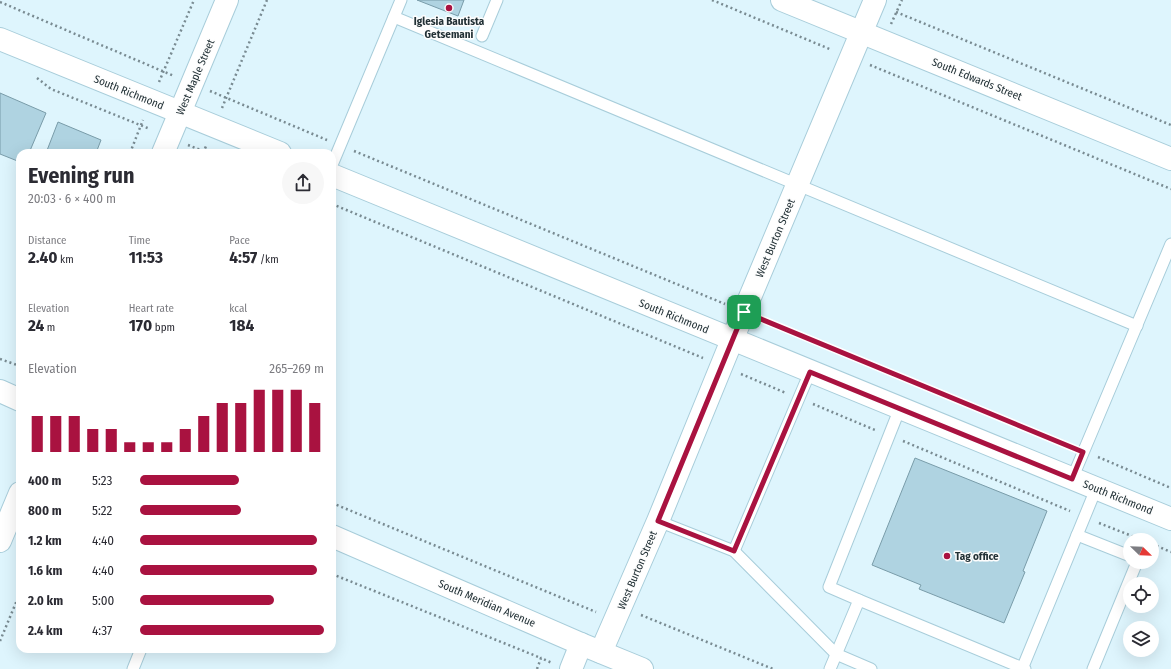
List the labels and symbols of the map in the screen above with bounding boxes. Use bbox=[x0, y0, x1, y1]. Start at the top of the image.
marker: Iglesia Bautista Getsemani bbox=[444, 3, 454, 13]
place label: Iglesia Bautista Getsemani bbox=[414, 15, 485, 41]
street label: West Maple Street bbox=[174, 37, 218, 117]
street label: South Edwards Street bbox=[930, 55, 1024, 104]
street label: South Richmond bbox=[92, 73, 166, 112]
street label: West Burton Street bbox=[753, 196, 798, 280]
pin bbox=[727, 295, 761, 329]
street label: South Richmond bbox=[637, 297, 711, 336]
street label: South Richmond bbox=[1081, 478, 1155, 517]
street label: West Burton Street bbox=[615, 528, 660, 612]
north arrow bbox=[1123, 533, 1159, 569]
place label: Tag office bbox=[955, 550, 999, 563]
marker: Tag office bbox=[942, 551, 952, 561]
street label: South Meridian Avenue bbox=[436, 577, 537, 630]

